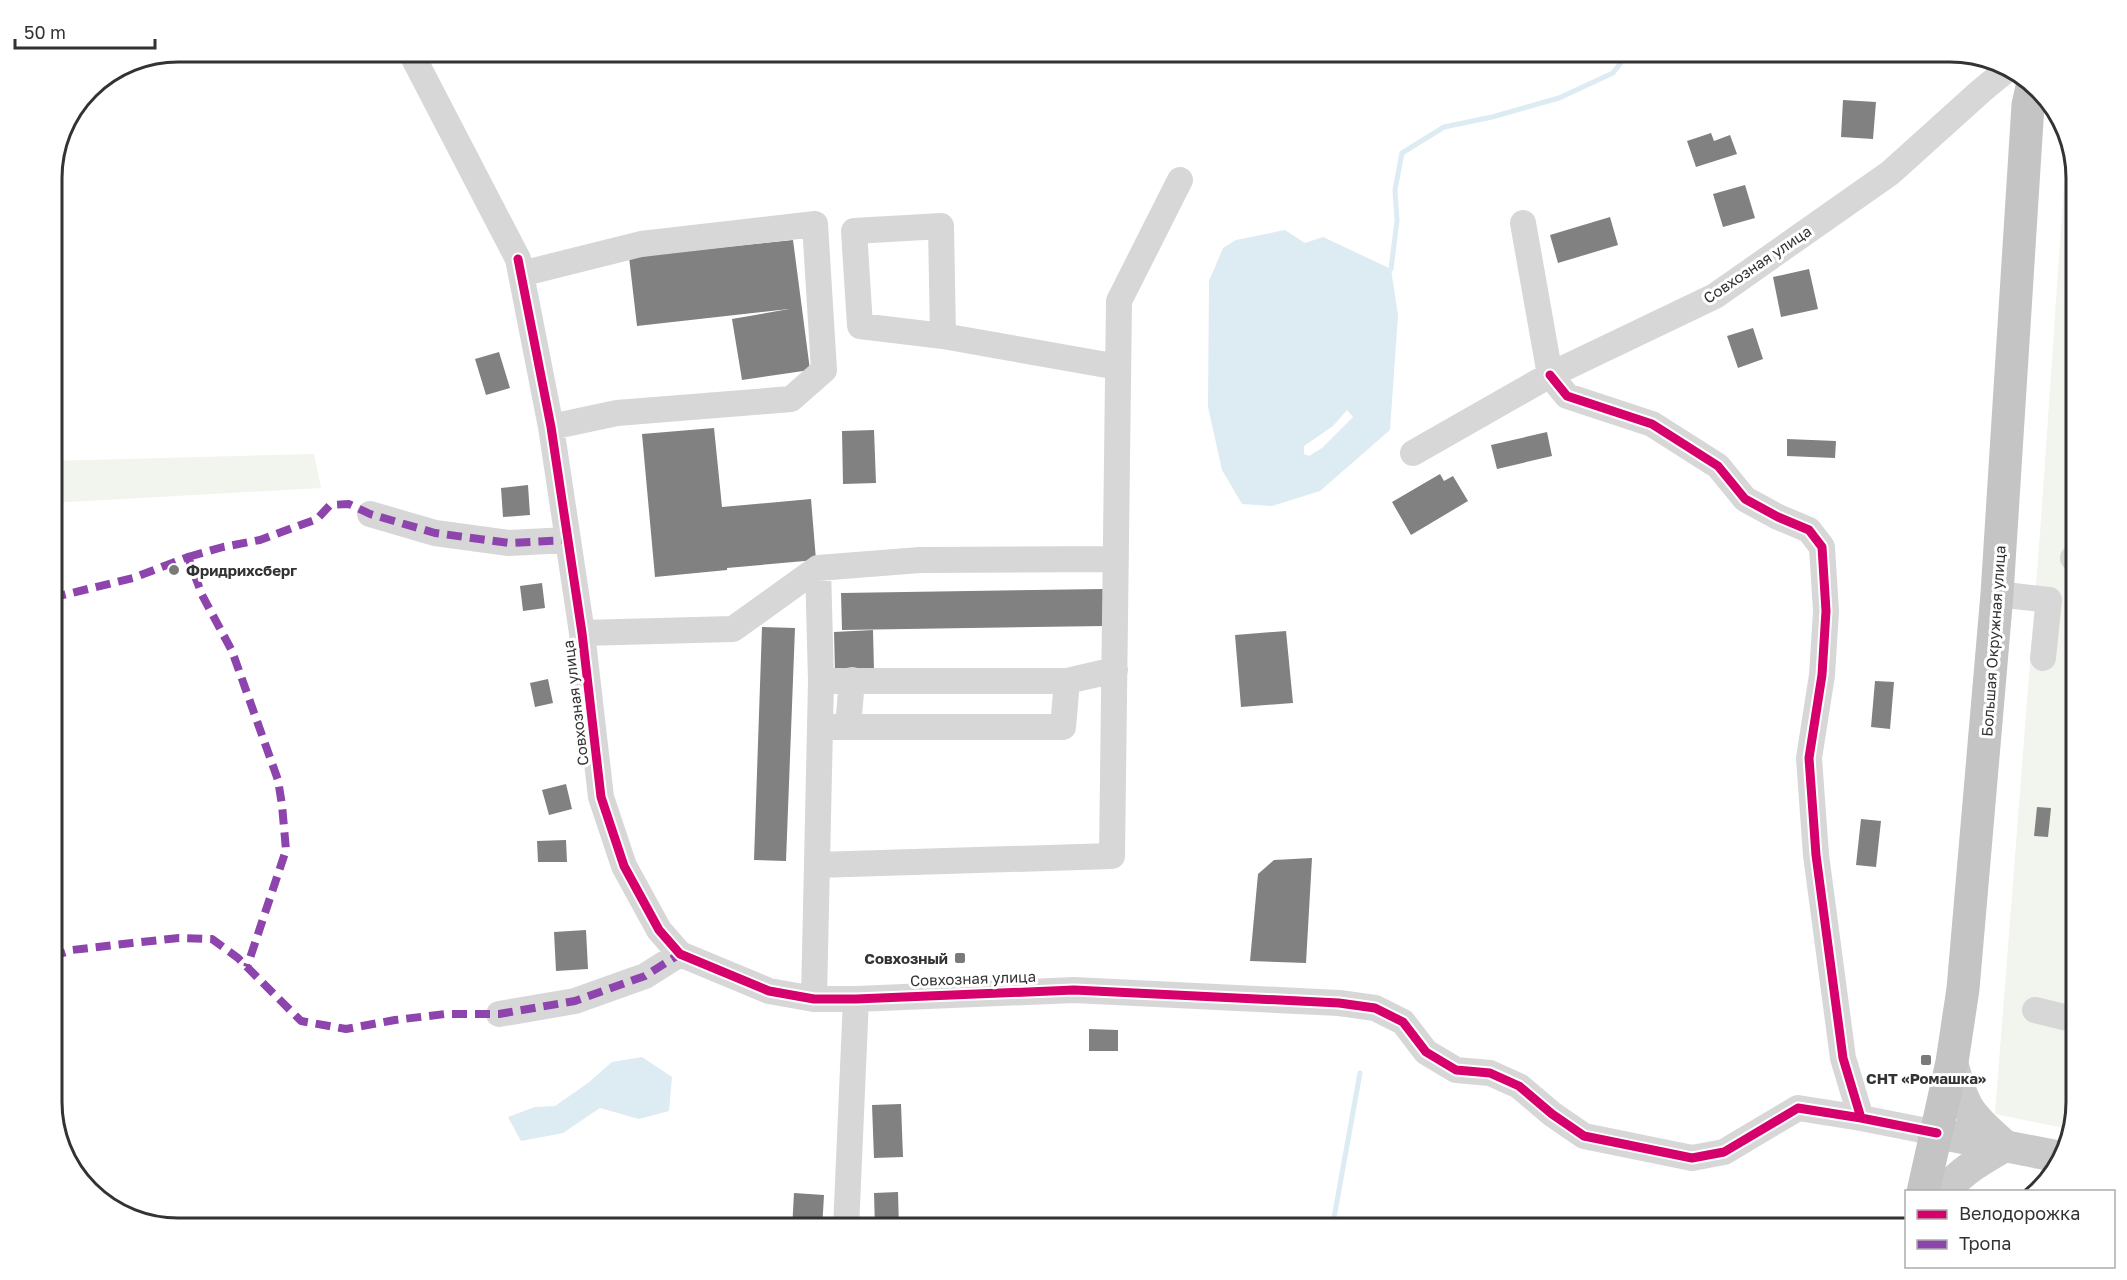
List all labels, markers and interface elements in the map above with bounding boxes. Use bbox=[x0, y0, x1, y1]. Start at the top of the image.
scale bar bbox=[15, 12, 154, 50]
text: 50 m bbox=[24, 21, 66, 43]
street label: Совхозная улица bbox=[1700, 221, 1814, 307]
street label: Большая Окружная улица bbox=[1977, 545, 2009, 737]
place label: Фридрихсберг bbox=[186, 561, 297, 579]
marker: Фридрихсберг bbox=[167, 563, 181, 577]
street label: Совхозная улица bbox=[558, 639, 592, 767]
place label: Совхозный bbox=[864, 949, 948, 967]
marker: Совхозный bbox=[953, 951, 967, 965]
street label: Совхозная улица bbox=[910, 967, 1036, 989]
marker: СНТ «Ромашка» bbox=[1919, 1053, 1933, 1067]
place label: СНТ «Ромашка» bbox=[1866, 1069, 1986, 1087]
legend bbox=[1905, 1190, 2115, 1268]
text: Велодорожка bbox=[1959, 1202, 2080, 1224]
text: Тропа bbox=[1959, 1232, 2011, 1254]

